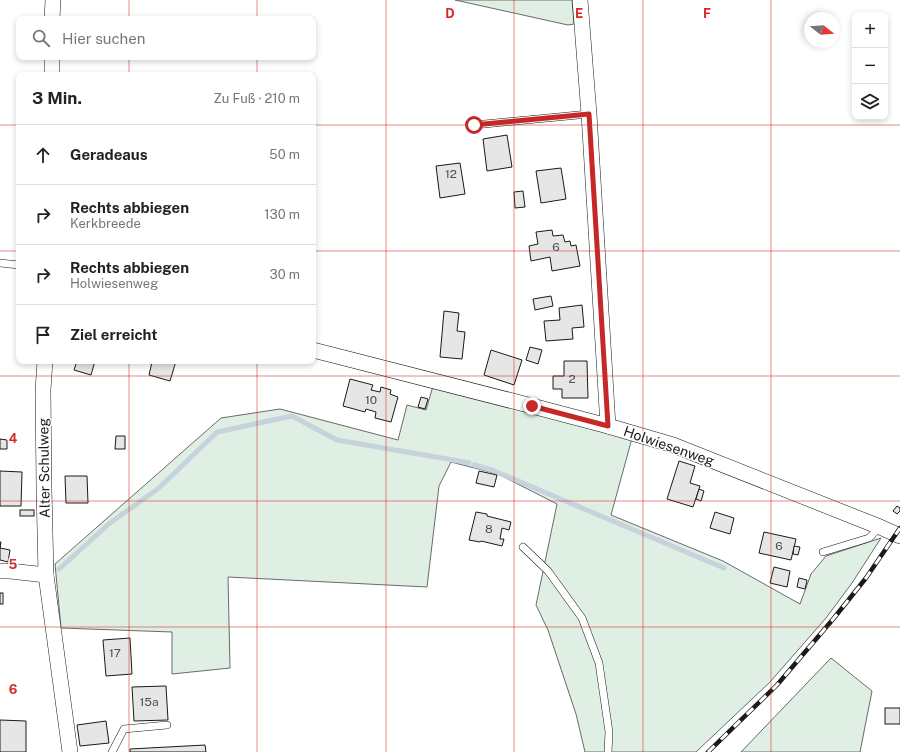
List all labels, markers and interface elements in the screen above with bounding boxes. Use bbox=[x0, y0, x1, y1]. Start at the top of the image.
text: D bbox=[445, 6, 455, 21]
text: E bbox=[575, 6, 583, 21]
text: F bbox=[703, 6, 711, 21]
north arrow bbox=[804, 12, 840, 48]
map controls bbox=[852, 12, 888, 120]
button: + bbox=[852, 12, 888, 48]
search box bbox=[16, 16, 316, 60]
icon: search bbox=[30, 27, 52, 49]
text: Hier suchen bbox=[62, 30, 145, 47]
button: − bbox=[852, 48, 888, 84]
button: layers bbox=[852, 84, 888, 120]
text: 3 Min. bbox=[32, 88, 82, 108]
text: Zu Fuß · 210 m bbox=[214, 91, 300, 106]
route start bbox=[465, 116, 483, 134]
icon: ahead bbox=[32, 144, 54, 166]
text: Geradeaus bbox=[70, 146, 148, 163]
text: 50 m bbox=[269, 147, 300, 162]
house number: 12 bbox=[445, 167, 457, 181]
text: Rechts abbiegen bbox=[70, 199, 189, 216]
icon: right bbox=[32, 204, 54, 226]
text: 130 m bbox=[264, 207, 300, 222]
text: Kerkbreede bbox=[70, 216, 141, 231]
house number: 6 bbox=[552, 240, 560, 254]
text: Rechts abbiegen bbox=[70, 259, 189, 276]
icon: right bbox=[32, 264, 54, 286]
text: 30 m bbox=[270, 267, 300, 282]
text: Holwiesenweg bbox=[70, 276, 158, 291]
icon: arrive bbox=[32, 324, 54, 346]
text: Ziel erreicht bbox=[70, 326, 157, 343]
house number: 2 bbox=[568, 372, 576, 386]
house number: 10 bbox=[365, 393, 377, 407]
route end bbox=[523, 397, 541, 415]
street label: Alter Schulweg bbox=[35, 417, 53, 518]
street label: Holwiesenweg bbox=[621, 423, 717, 469]
text: 4 bbox=[9, 431, 18, 446]
house number: 8 bbox=[485, 522, 493, 536]
house number: 6 bbox=[775, 539, 783, 553]
text: 5 bbox=[9, 557, 18, 572]
house number: 17 bbox=[109, 646, 121, 660]
text: 6 bbox=[9, 682, 18, 697]
house number: 15a bbox=[139, 695, 159, 709]

